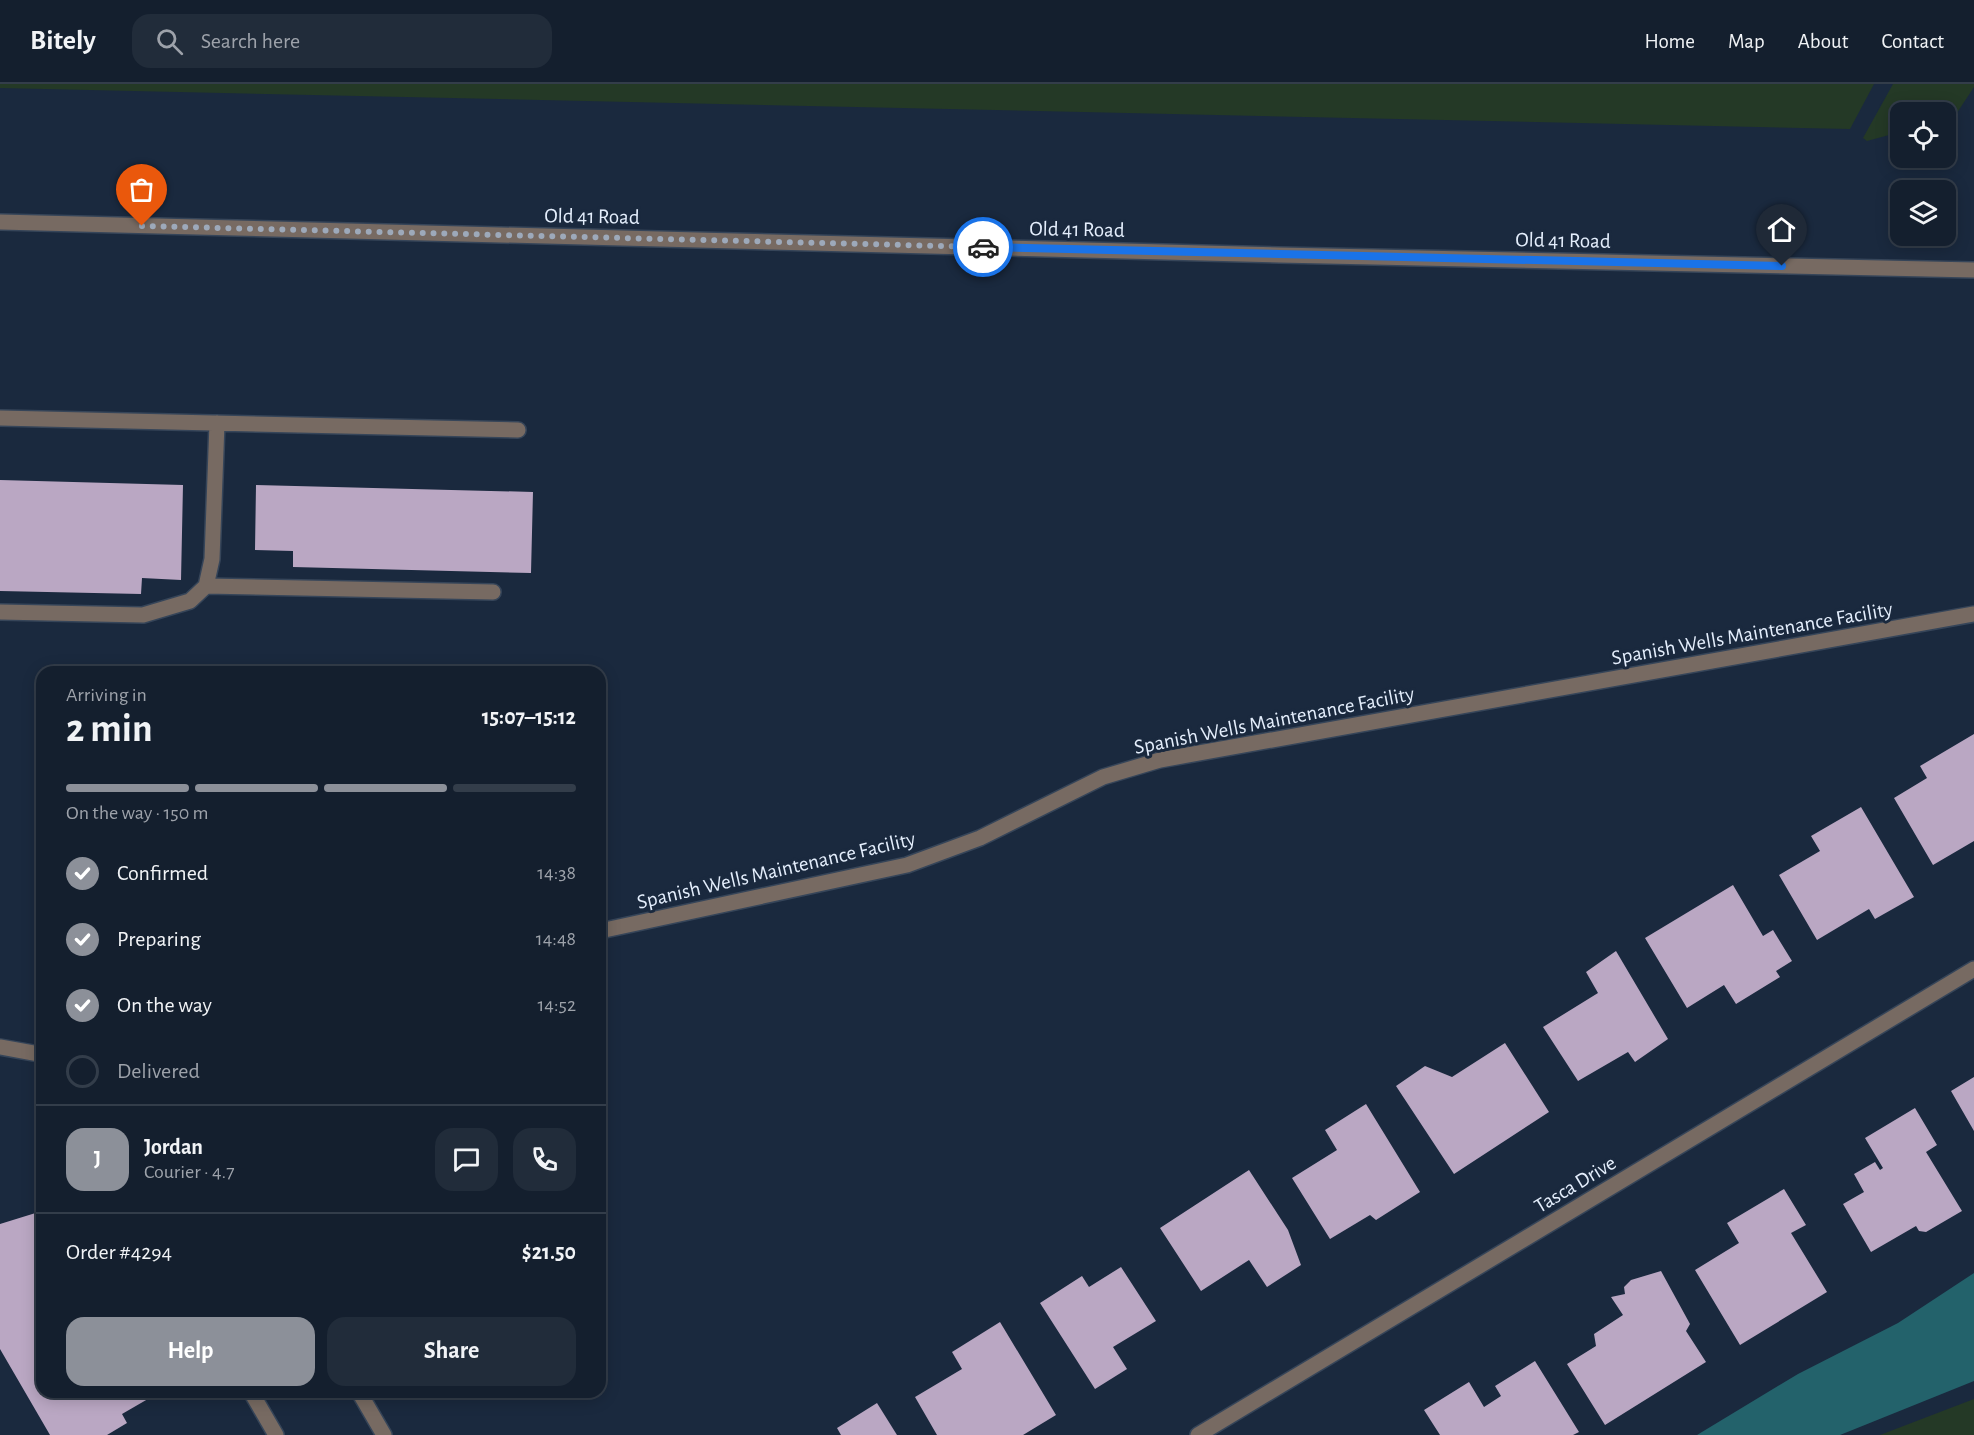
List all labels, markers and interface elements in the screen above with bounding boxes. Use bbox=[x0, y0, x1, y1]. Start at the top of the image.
search box bbox=[132, 14, 552, 68]
icon: search bbox=[153, 25, 186, 58]
text: Bitely bbox=[30, 27, 96, 55]
text: Search here bbox=[201, 30, 300, 52]
text: Home bbox=[1644, 31, 1695, 52]
text: Map bbox=[1728, 31, 1765, 52]
text: About bbox=[1798, 31, 1848, 52]
text: Contact bbox=[1881, 31, 1944, 52]
map controls bbox=[1890, 102, 1956, 246]
button: locate bbox=[1890, 102, 1956, 168]
pin bbox=[116, 164, 167, 226]
icon: bag bbox=[125, 173, 158, 206]
button: layers bbox=[1890, 180, 1956, 246]
pin bbox=[1756, 204, 1807, 266]
street label: Old 41 Road bbox=[544, 205, 640, 228]
icon: home bbox=[1765, 213, 1798, 246]
courier bbox=[953, 217, 1013, 277]
street label: Old 41 Road bbox=[1029, 218, 1125, 241]
street label: Old 41 Road bbox=[1515, 229, 1611, 252]
icon: car bbox=[967, 231, 1000, 264]
street label: Spanish Wells Maintenance Facility bbox=[1610, 598, 1894, 669]
street label: Spanish Wells Maintenance Facility bbox=[1132, 683, 1416, 758]
text: Arriving in bbox=[66, 685, 147, 705]
text: 15:07–15:12 bbox=[482, 706, 576, 728]
text: 2 min bbox=[66, 710, 153, 749]
text: On the way · 150 m bbox=[66, 803, 209, 823]
street label: Spanish Wells Maintenance Facility bbox=[635, 828, 917, 913]
icon: check bbox=[66, 857, 99, 890]
text: Confirmed bbox=[117, 862, 208, 884]
text: 14:38 bbox=[537, 863, 576, 883]
icon: check bbox=[66, 923, 99, 956]
text: Preparing bbox=[117, 928, 201, 950]
text: 14:48 bbox=[536, 929, 576, 949]
icon: check bbox=[66, 989, 99, 1022]
text: On the way bbox=[117, 994, 212, 1016]
text: 14:52 bbox=[537, 995, 576, 1015]
text: Delivered bbox=[117, 1060, 200, 1082]
button: chat bbox=[435, 1128, 498, 1191]
button: phone bbox=[513, 1128, 576, 1191]
text: Jordan bbox=[144, 1136, 203, 1158]
text: J bbox=[94, 1148, 101, 1170]
street label: Tasca Drive bbox=[1531, 1152, 1620, 1217]
text: Courier · 4.7 bbox=[144, 1162, 235, 1182]
text: Order #4294 bbox=[66, 1241, 172, 1263]
text: $21.50 bbox=[522, 1241, 576, 1263]
button: Help bbox=[66, 1317, 315, 1386]
button: Share bbox=[327, 1317, 576, 1386]

